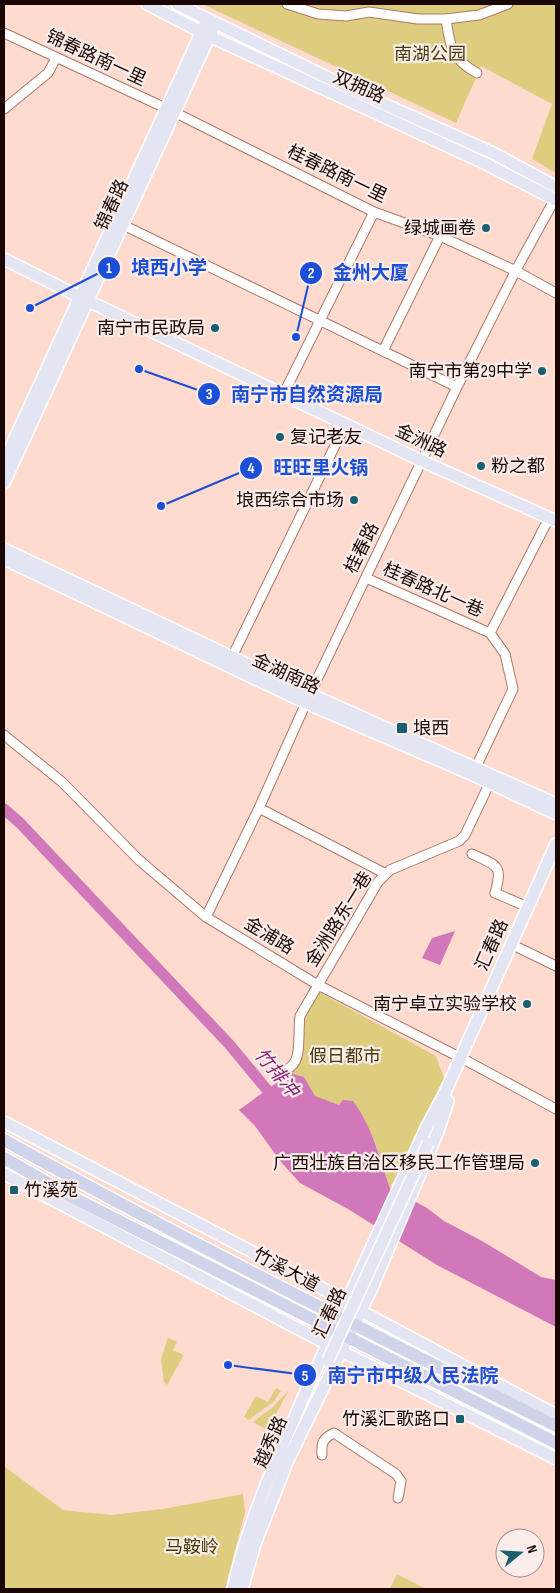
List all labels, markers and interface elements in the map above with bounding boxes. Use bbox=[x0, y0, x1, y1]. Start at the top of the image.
street label: 锦春路南一里 bbox=[43, 26, 149, 90]
park label: 南湖公园 bbox=[394, 44, 466, 65]
street label: 双拥路 bbox=[330, 66, 388, 108]
street label: 桂春路南一里 bbox=[284, 141, 390, 207]
street label: 锦春路 bbox=[91, 176, 133, 234]
place label: 绿城画卷 bbox=[404, 218, 476, 239]
marker: 绿城画卷 bbox=[480, 222, 492, 234]
callout: 埌西小学 bbox=[96, 251, 217, 285]
callout: 金州大厦 bbox=[298, 256, 419, 290]
text: 埌西小学 bbox=[131, 257, 207, 280]
text: 1 bbox=[106, 259, 112, 278]
text: 金州大厦 bbox=[333, 262, 409, 285]
text: 2 bbox=[308, 264, 314, 283]
place label: 南宁市民政局 bbox=[97, 318, 205, 339]
marker: 南宁市民政局 bbox=[209, 322, 221, 334]
place label: 南宁市第29中学 bbox=[409, 361, 532, 382]
marker: 南宁市第29中学 bbox=[536, 365, 548, 377]
callout: 南宁市自然资源局 bbox=[196, 377, 393, 411]
text: 南宁市自然资源局 bbox=[231, 384, 383, 407]
text: 3 bbox=[206, 385, 213, 404]
street label: 金洲路 bbox=[392, 420, 450, 462]
place label: 复记老友 bbox=[290, 427, 362, 448]
marker: 复记老友 bbox=[274, 431, 286, 443]
callout: 旺旺里火锅 bbox=[239, 451, 379, 485]
place label: 粉之都 bbox=[491, 456, 545, 477]
text: 旺旺里火锅 bbox=[273, 457, 369, 480]
text: 4 bbox=[248, 459, 255, 478]
marker: 粉之都 bbox=[475, 460, 487, 472]
place label: 埌西综合市场 bbox=[236, 490, 344, 511]
marker: 埌西综合市场 bbox=[348, 494, 360, 506]
street label: 桂春路 bbox=[341, 519, 383, 577]
street label: 桂春路北一巷 bbox=[379, 558, 487, 622]
street label: 金湖南路 bbox=[249, 649, 323, 699]
place label: 埌西 bbox=[413, 718, 449, 739]
marker: 埌西 bbox=[395, 721, 409, 735]
street label: 金洲路东一巷 bbox=[301, 868, 377, 970]
street label: 金浦路 bbox=[240, 913, 298, 959]
street label: 汇春路 bbox=[471, 916, 513, 974]
place label: 南宁卓立实验学校 bbox=[373, 994, 517, 1015]
marker: 南宁卓立实验学校 bbox=[521, 998, 533, 1010]
water label: 竹排冲 bbox=[249, 1044, 304, 1104]
park label: 假日都市 bbox=[309, 1046, 381, 1067]
place label: 广西壮族自治区移民工作管理局 bbox=[273, 1153, 525, 1174]
marker: 广西壮族自治区移民工作管理局 bbox=[529, 1157, 541, 1169]
place label: 竹溪苑 bbox=[24, 1180, 78, 1201]
marker: 竹溪苑 bbox=[8, 1184, 20, 1196]
street label: 竹溪大道 bbox=[249, 1244, 323, 1296]
street label: 汇春路 bbox=[309, 1284, 351, 1342]
callout: 南宁市中级人民法院 bbox=[292, 1358, 508, 1392]
text: 南宁市中级人民法院 bbox=[327, 1365, 499, 1388]
text: 5 bbox=[302, 1367, 309, 1386]
place label: 竹溪汇歌路口 bbox=[342, 1409, 450, 1430]
street label: 越秀路 bbox=[250, 1413, 292, 1471]
marker: 竹溪汇歌路口 bbox=[454, 1413, 466, 1425]
north arrow bbox=[495, 1528, 545, 1578]
park label: 马鞍岭 bbox=[165, 1537, 219, 1558]
text: N bbox=[523, 1543, 541, 1555]

